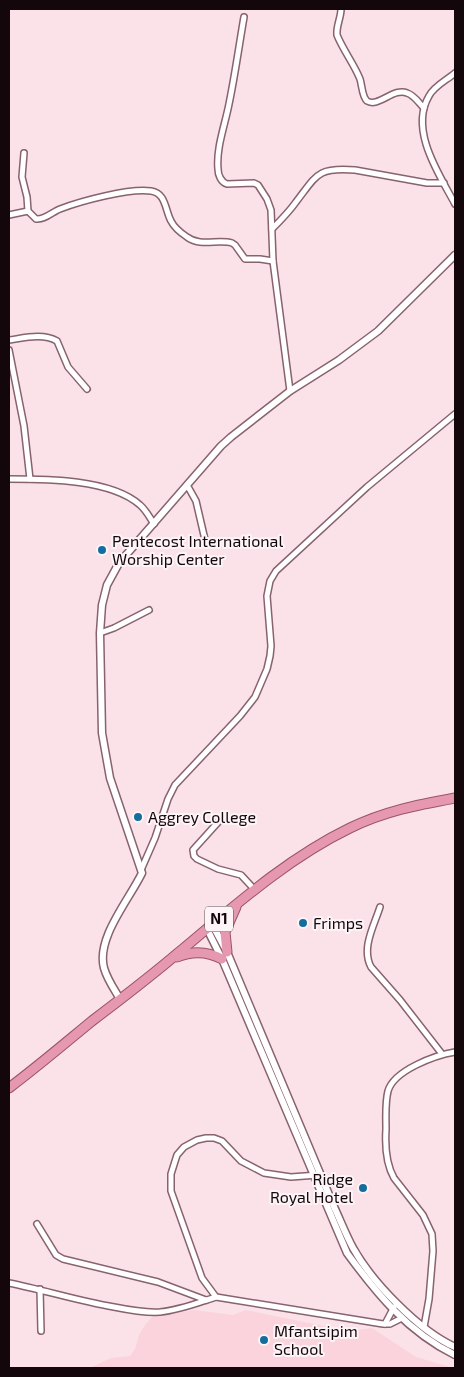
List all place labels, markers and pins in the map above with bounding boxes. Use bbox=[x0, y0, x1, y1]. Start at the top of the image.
place label: Pentecost International Worship Center bbox=[112, 531, 283, 568]
marker: Pentecost International Worship Center bbox=[96, 544, 108, 556]
place label: Aggrey College bbox=[148, 807, 256, 826]
marker: Aggrey College bbox=[132, 811, 144, 823]
place label: Frimps bbox=[313, 913, 363, 932]
marker: Frimps bbox=[297, 917, 309, 929]
place label: Ridge Royal Hotel bbox=[270, 1169, 353, 1206]
marker: Ridge Royal Hotel bbox=[357, 1182, 369, 1194]
place label: Mfantsipim School bbox=[274, 1321, 358, 1358]
marker: Mfantsipim School bbox=[258, 1334, 270, 1346]

